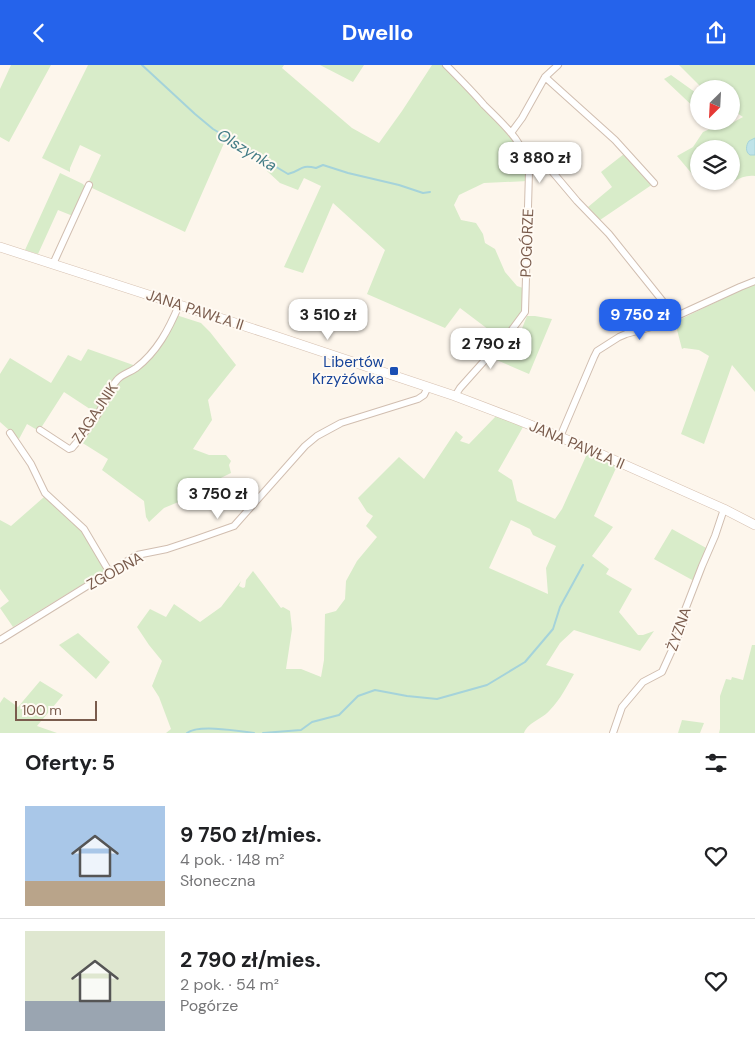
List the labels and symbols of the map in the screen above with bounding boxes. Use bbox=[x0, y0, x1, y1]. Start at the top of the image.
north arrow bbox=[690, 80, 740, 130]
water label: Olszynka bbox=[213, 124, 281, 176]
pin: 3 880 zł bbox=[488, 141, 592, 184]
street label: POGÓRZE bbox=[516, 208, 538, 278]
street label: JANA PAWŁA II bbox=[144, 285, 246, 335]
pin: 3 510 zł bbox=[276, 299, 380, 341]
pin: 9 750 zł bbox=[588, 299, 692, 341]
pin: 2 790 zł bbox=[439, 327, 543, 370]
place label: Libertów Krzyżówka bbox=[312, 352, 385, 389]
marker: Libertów Krzyżówka bbox=[388, 365, 400, 377]
street label: ZAGAJNIK bbox=[67, 379, 123, 447]
street label: JANA PAWŁA II bbox=[526, 416, 628, 474]
pin: 3 750 zł bbox=[166, 477, 270, 520]
street label: ZGODNA bbox=[83, 547, 147, 595]
street label: ŻYZNA bbox=[662, 604, 696, 654]
scale bar bbox=[15, 698, 98, 721]

